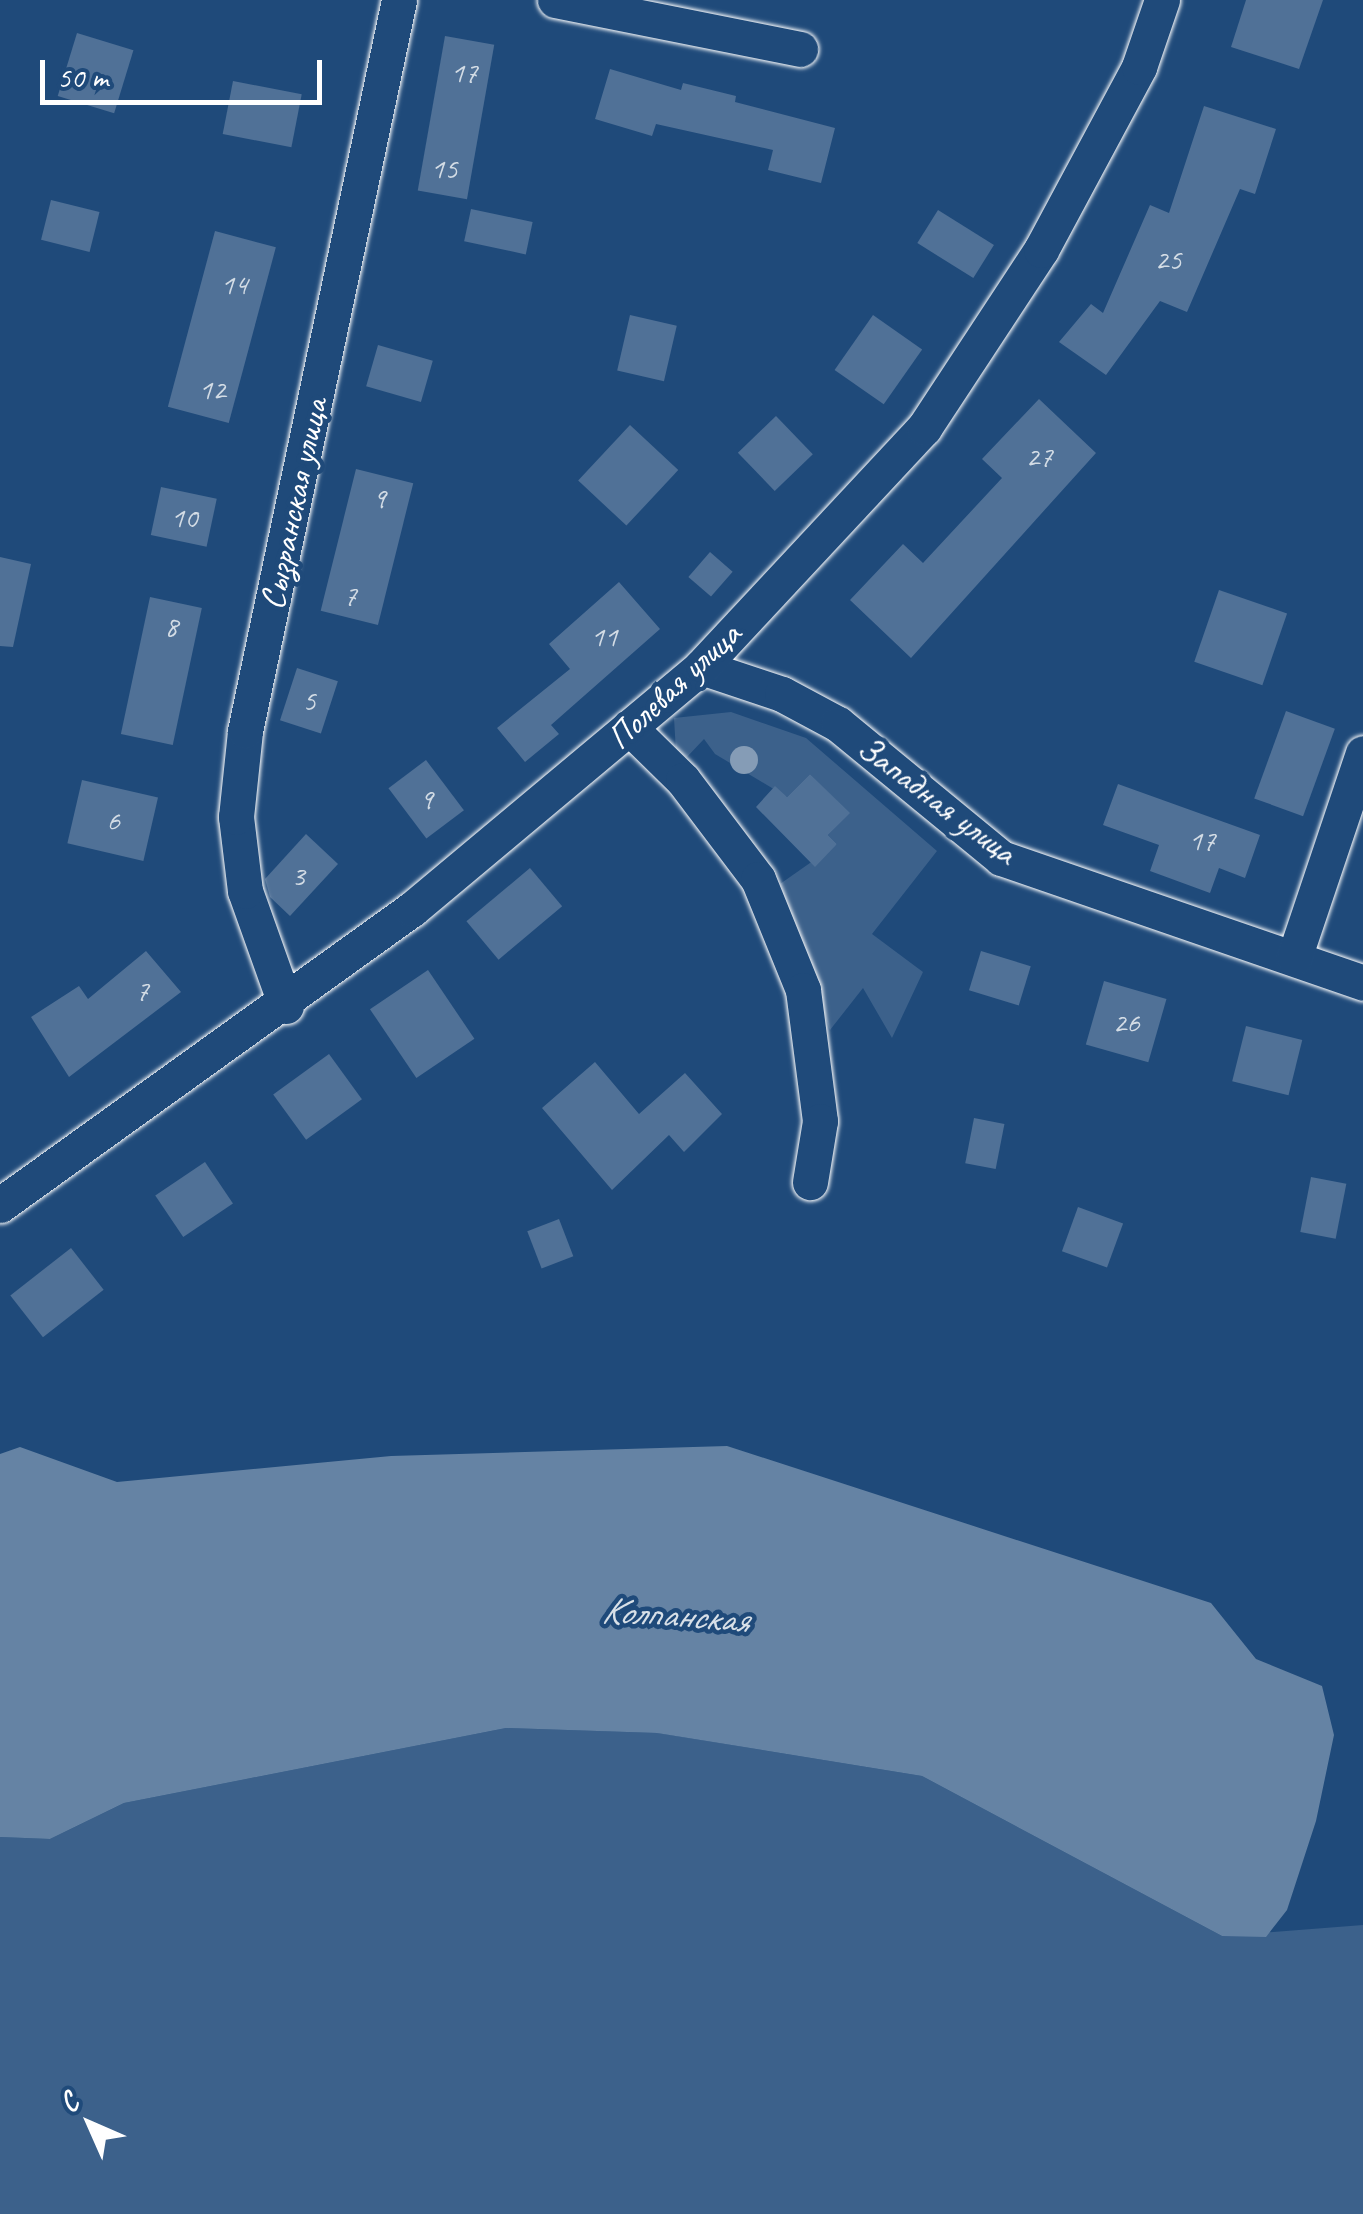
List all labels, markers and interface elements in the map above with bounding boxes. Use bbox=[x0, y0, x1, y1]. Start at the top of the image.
scale bar bbox=[45, 40, 328, 102]
house number: 17 bbox=[451, 54, 477, 90]
text: 50 m bbox=[57, 58, 108, 96]
house number: 15 bbox=[431, 150, 457, 186]
house number: 25 bbox=[1155, 241, 1181, 277]
house number: 14 bbox=[221, 266, 247, 302]
house number: 12 bbox=[199, 371, 225, 407]
street label: Сызранская улица bbox=[251, 395, 337, 613]
house number: 27 bbox=[1026, 438, 1052, 474]
house number: 9 bbox=[372, 480, 386, 516]
house number: 10 bbox=[171, 499, 197, 535]
house number: 7 bbox=[343, 577, 357, 613]
house number: 8 bbox=[164, 608, 178, 644]
street label: Полевая улица bbox=[598, 613, 750, 759]
house number: 11 bbox=[591, 618, 617, 654]
house number: 5 bbox=[302, 682, 316, 718]
street label: Западная улица bbox=[848, 726, 1026, 874]
house number: 9 bbox=[419, 781, 433, 817]
house number: 6 bbox=[106, 802, 120, 838]
house number: 17 bbox=[1189, 822, 1215, 858]
house number: 3 bbox=[291, 857, 305, 893]
house number: 7 bbox=[135, 972, 149, 1008]
house number: 26 bbox=[1113, 1004, 1139, 1040]
water label: Колпанская bbox=[600, 1587, 750, 1643]
north arrow bbox=[40, 2074, 140, 2174]
text: С bbox=[51, 2085, 86, 2120]

